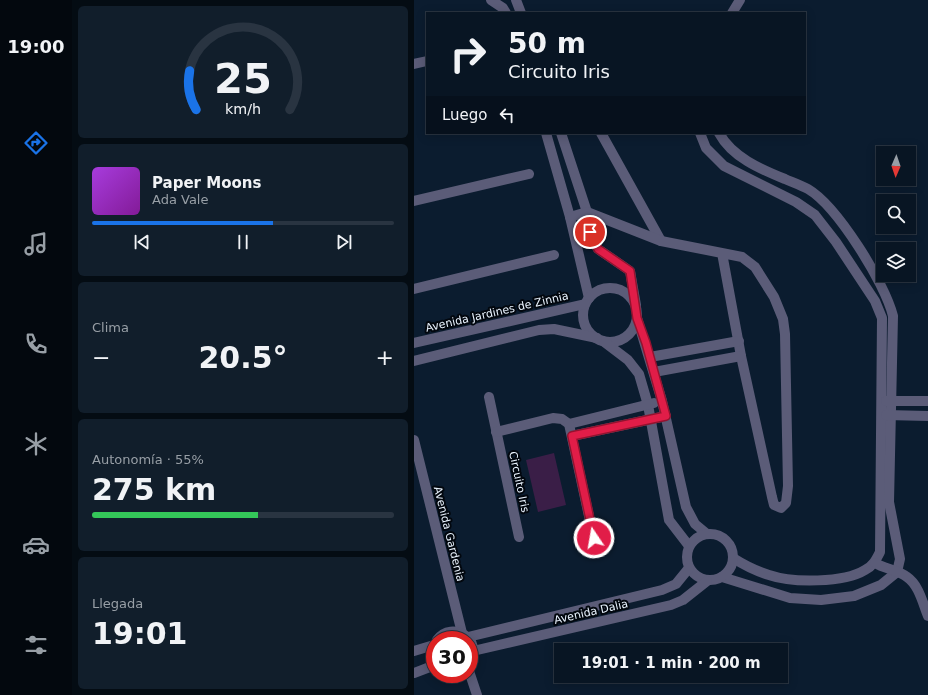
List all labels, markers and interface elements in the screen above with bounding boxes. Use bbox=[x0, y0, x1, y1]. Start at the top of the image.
text: 50 m bbox=[508, 27, 586, 60]
icon: right bbox=[442, 28, 494, 80]
text: 19:00 bbox=[7, 36, 65, 57]
text: 25 bbox=[214, 54, 272, 103]
text: Circuito Iris bbox=[508, 61, 610, 82]
text: km/h bbox=[225, 100, 261, 116]
icon: left bbox=[496, 104, 518, 126]
text: Luego bbox=[442, 106, 488, 124]
icon: directions bbox=[22, 129, 50, 157]
north arrow bbox=[876, 146, 916, 186]
map controls bbox=[876, 146, 916, 282]
text: Paper Moons bbox=[152, 174, 261, 192]
text: Ada Vale bbox=[152, 192, 208, 207]
button: search bbox=[876, 194, 916, 234]
pin bbox=[573, 215, 607, 249]
icon: arrive bbox=[579, 221, 601, 243]
icon: music bbox=[22, 230, 50, 258]
icon: previous bbox=[131, 231, 153, 253]
icon: pause bbox=[232, 231, 254, 253]
icon: next bbox=[333, 231, 355, 253]
button: layers bbox=[876, 242, 916, 282]
street label: Avenida Jardines de Zinnia bbox=[424, 289, 570, 335]
text: Clima bbox=[92, 320, 129, 335]
icon: phone bbox=[22, 330, 50, 358]
text: 20.5° bbox=[198, 340, 288, 375]
text: − bbox=[92, 345, 110, 370]
text: + bbox=[376, 345, 394, 370]
icon: climate bbox=[22, 430, 50, 458]
street label: Circuito Iris bbox=[506, 450, 532, 514]
text: Autonomía · 55% bbox=[92, 452, 204, 467]
text: 275 km bbox=[92, 472, 216, 507]
street label: Avenida Gardenia bbox=[431, 485, 467, 583]
position arrow bbox=[573, 517, 615, 559]
icon: car bbox=[22, 531, 50, 559]
text: Llegada bbox=[92, 596, 143, 611]
street label: Avenida Dalia bbox=[553, 597, 629, 627]
text: 19:01 bbox=[92, 616, 188, 651]
icon: filters bbox=[22, 631, 50, 659]
speed limit sign: 30 bbox=[426, 631, 478, 683]
text: 19:01 · 1 min · 200 m bbox=[581, 654, 761, 672]

